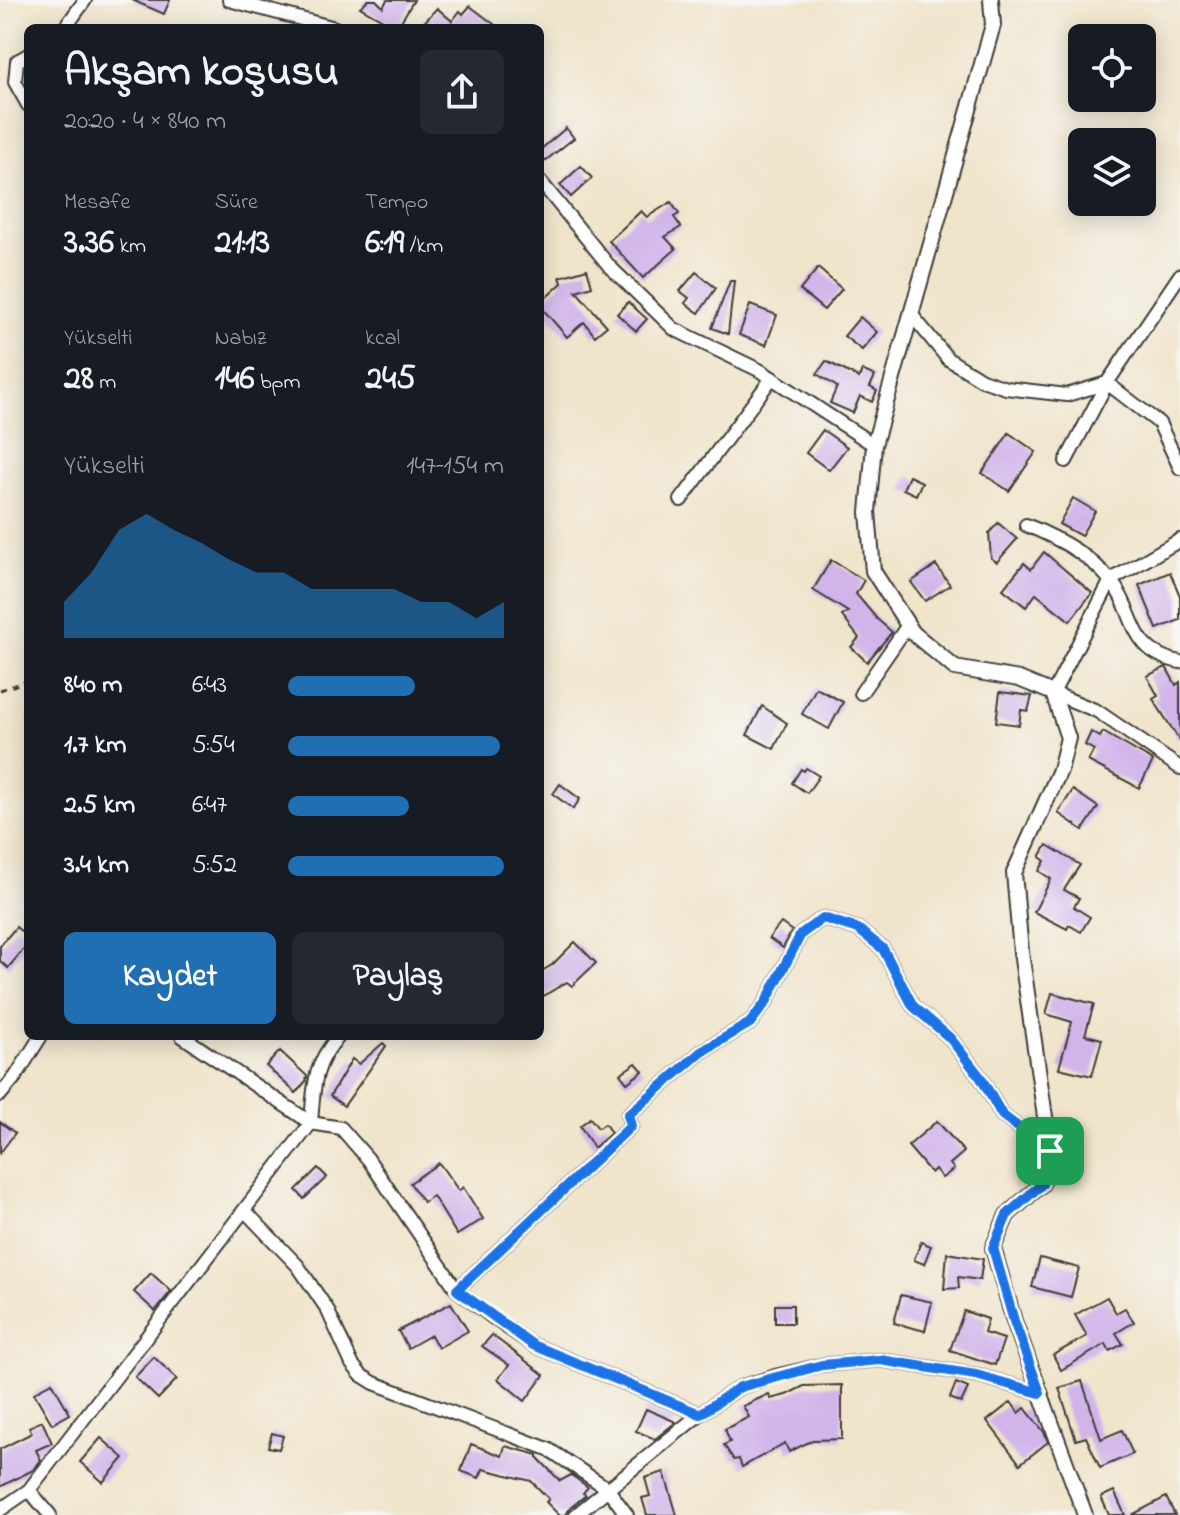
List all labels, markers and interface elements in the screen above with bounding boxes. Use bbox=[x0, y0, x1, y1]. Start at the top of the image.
map controls bbox=[1068, 24, 1156, 216]
button: locate bbox=[1068, 24, 1156, 112]
text: Akşam koşusu bbox=[64, 41, 339, 105]
button: share bbox=[420, 50, 504, 134]
text: 20:20 · 4 × 840 m bbox=[64, 103, 226, 141]
button: layers bbox=[1068, 128, 1156, 216]
text: Mesafe bbox=[64, 187, 130, 219]
text: Süre bbox=[215, 187, 258, 219]
text: Tempo bbox=[365, 187, 428, 219]
text: 3.36 bbox=[64, 219, 114, 269]
text: 21:13 bbox=[215, 219, 270, 269]
text: 6:19 bbox=[365, 219, 404, 269]
text: km bbox=[114, 231, 146, 263]
text: /km bbox=[404, 231, 443, 263]
text: Yükselti bbox=[64, 323, 132, 355]
text: Nabız bbox=[215, 323, 266, 355]
text: kcal bbox=[365, 323, 400, 355]
text: 28 bbox=[64, 355, 94, 405]
text: 146 bbox=[215, 355, 254, 405]
text: 245 bbox=[365, 355, 416, 405]
text: m bbox=[94, 367, 116, 399]
text: bpm bbox=[254, 367, 301, 399]
text: Yükselti bbox=[64, 448, 145, 486]
text: 147–154 m bbox=[406, 448, 504, 486]
text: 840 m bbox=[64, 667, 122, 705]
text: 6:43 bbox=[192, 667, 227, 705]
text: 1.7 km bbox=[64, 727, 126, 765]
text: 5:54 bbox=[192, 727, 235, 765]
text: 2.5 km bbox=[64, 787, 135, 825]
text: 6:47 bbox=[192, 787, 227, 825]
text: 3.4 km bbox=[64, 847, 129, 885]
text: 5:52 bbox=[192, 847, 237, 885]
button: Kaydet bbox=[64, 932, 276, 1024]
button: Paylaş bbox=[292, 932, 504, 1024]
pin bbox=[1016, 1117, 1084, 1185]
icon: arrive bbox=[1028, 1129, 1072, 1173]

